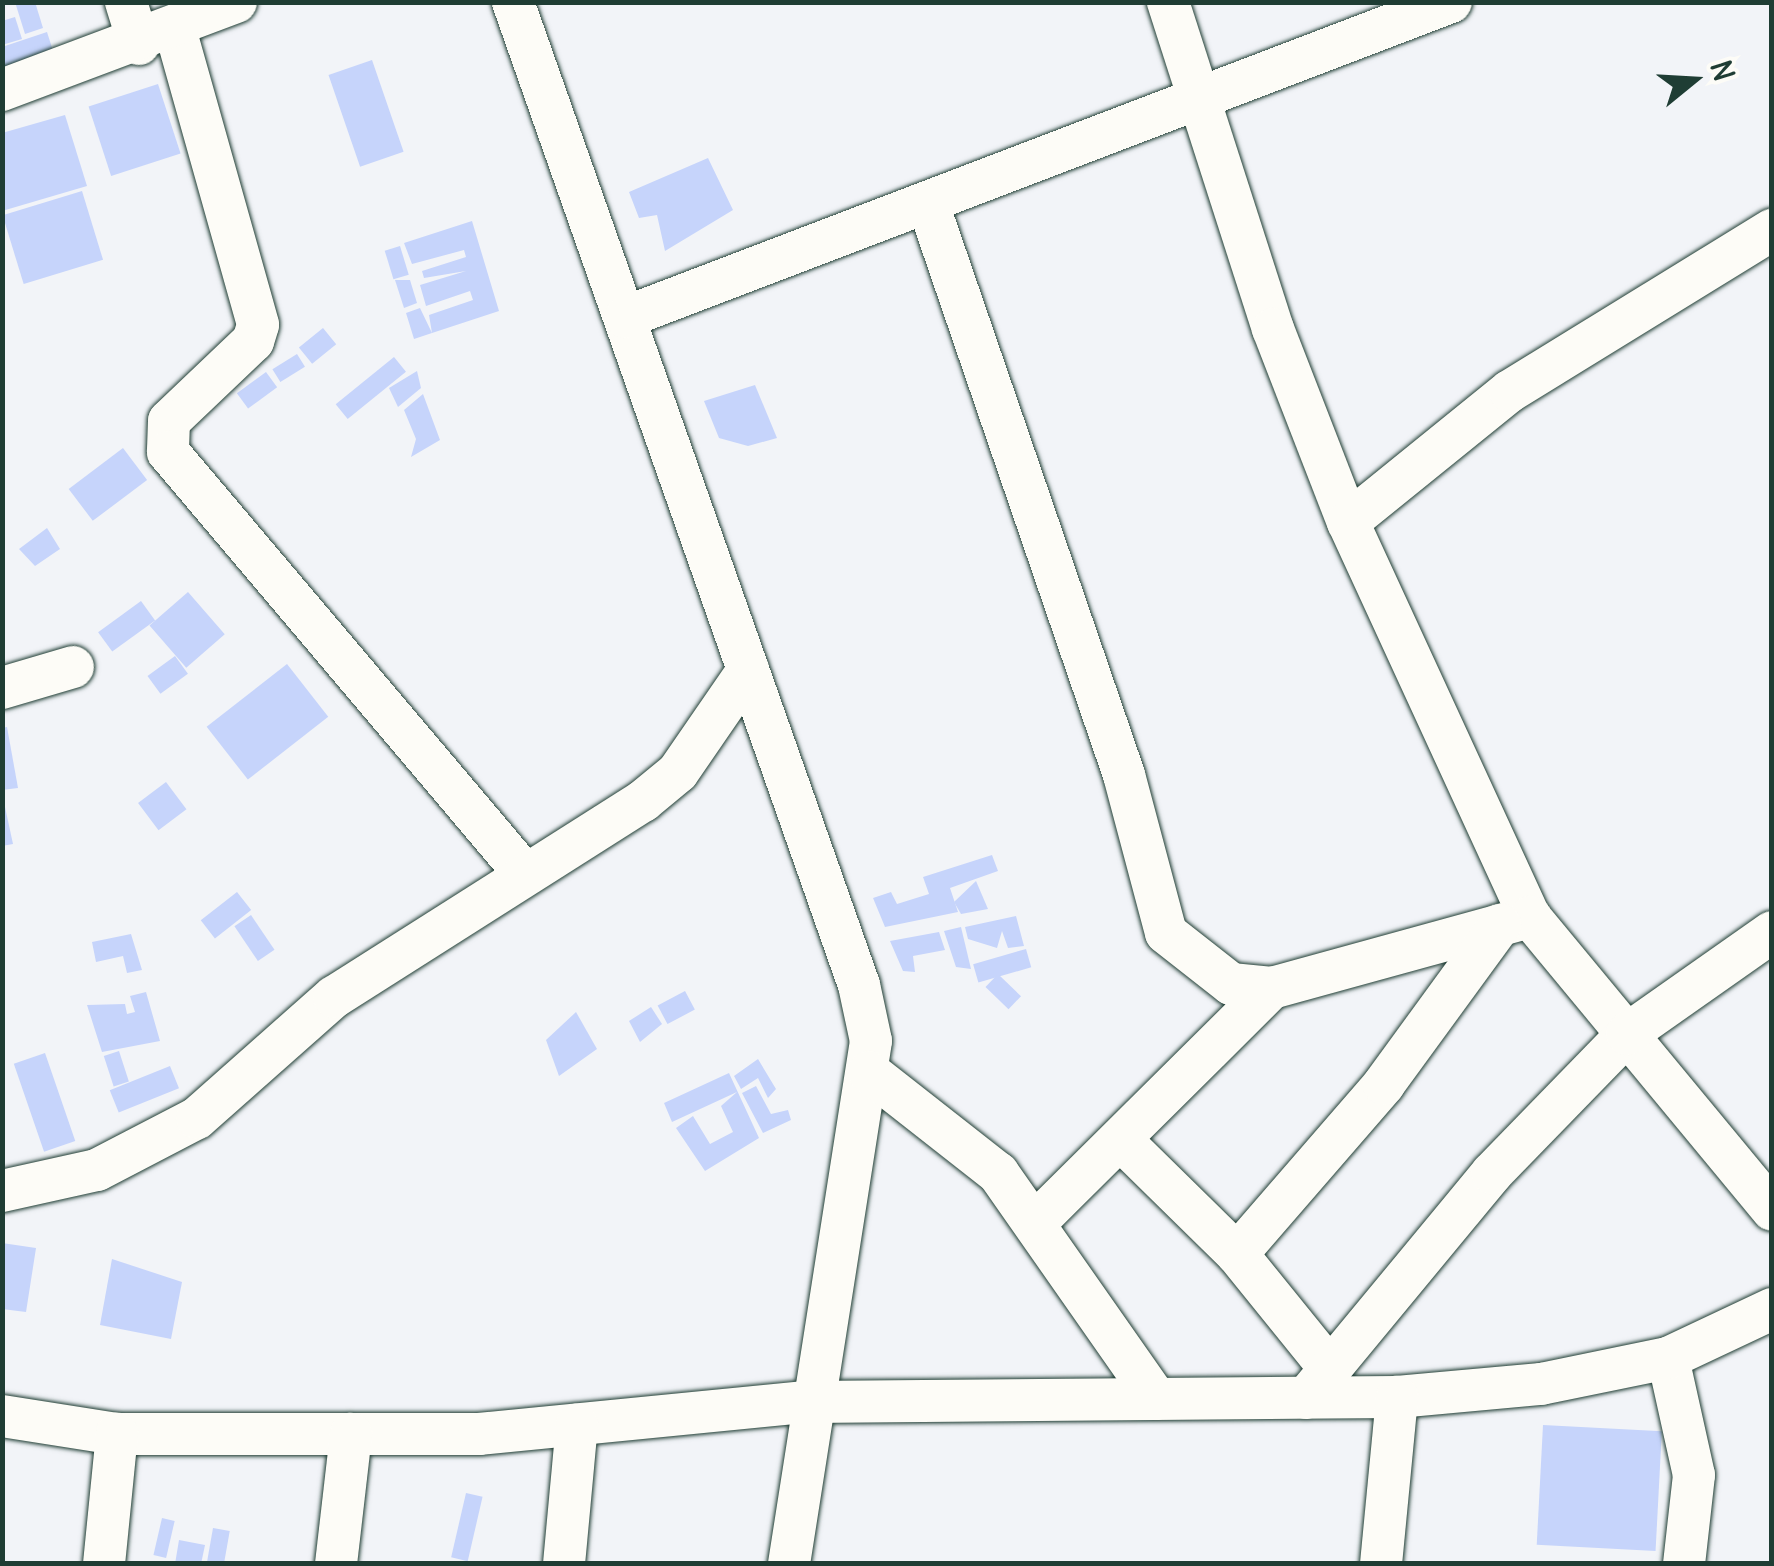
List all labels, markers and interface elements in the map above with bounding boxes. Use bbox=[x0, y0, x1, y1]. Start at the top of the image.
north arrow bbox=[1644, 30, 1744, 130]
text: N bbox=[1702, 56, 1743, 85]

